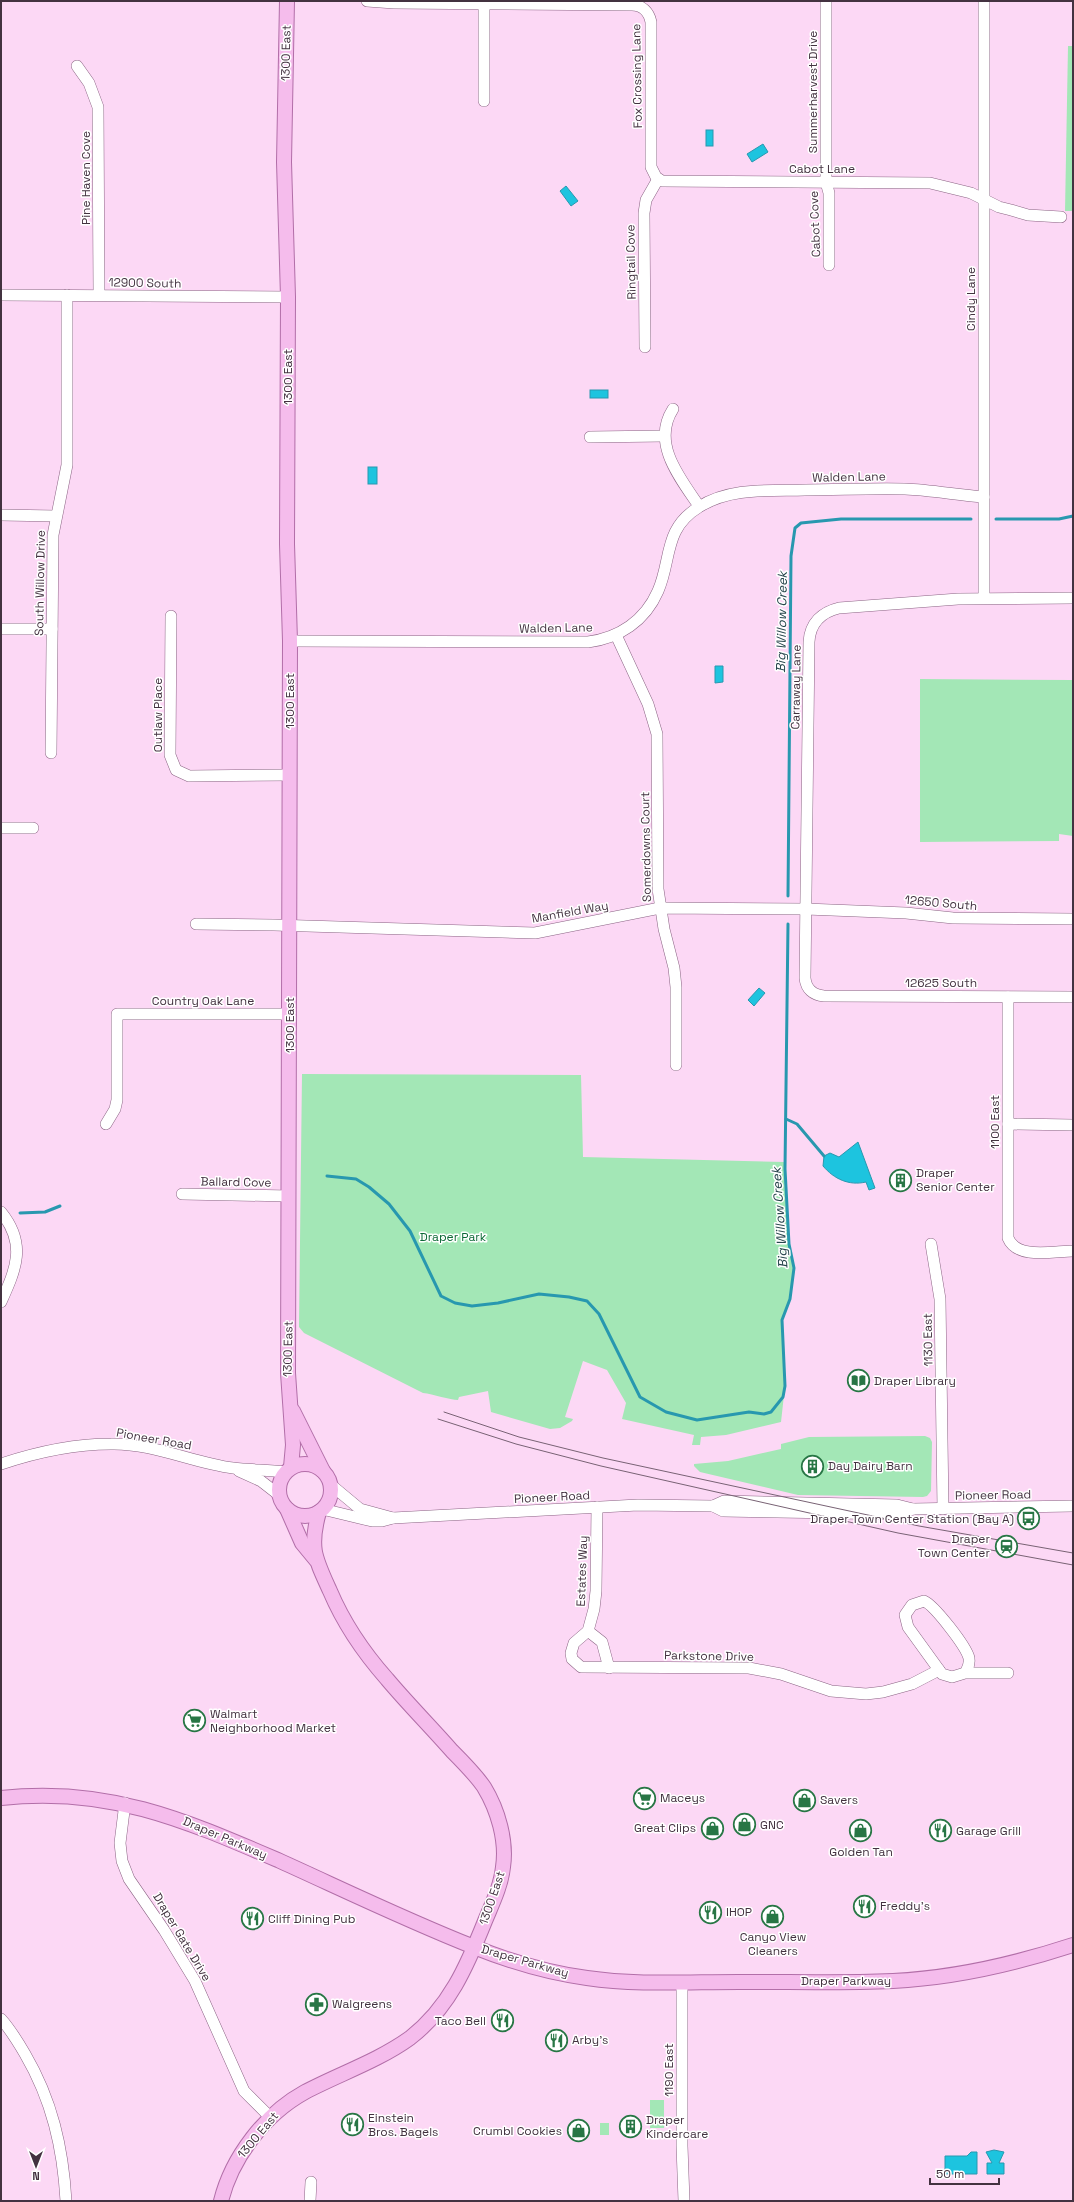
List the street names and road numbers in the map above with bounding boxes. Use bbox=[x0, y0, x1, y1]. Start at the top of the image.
street label: Fox Crossing Lane bbox=[628, 24, 646, 128]
street label: 1300 East bbox=[278, 25, 294, 81]
street label: Summerharvest Drive bbox=[805, 31, 821, 153]
street label: Pine Haven Cove bbox=[78, 131, 94, 225]
street label: Cabot Lane bbox=[789, 161, 855, 177]
street label: Cabot Cove bbox=[806, 191, 824, 257]
street label: Ringtail Cove bbox=[622, 224, 640, 300]
street label: Cindy Lane bbox=[963, 267, 979, 331]
street label: 12900 South bbox=[108, 274, 182, 292]
street label: 1300 East bbox=[280, 349, 296, 405]
street label: Walden Lane bbox=[812, 468, 886, 486]
street label: South Willow Drive bbox=[31, 530, 49, 636]
street label: Walden Lane bbox=[519, 619, 593, 637]
street label: Carraway Lane bbox=[787, 644, 805, 730]
street label: 1300 East bbox=[282, 673, 298, 729]
street label: Outlaw Place bbox=[150, 678, 166, 752]
street label: Somerdowns Court bbox=[637, 792, 655, 902]
street label: 12650 South bbox=[904, 892, 978, 914]
street label: Manfield Way bbox=[530, 897, 610, 927]
street label: 12625 South bbox=[905, 975, 977, 991]
street label: Country Oak Lane bbox=[152, 993, 254, 1009]
street label: 1300 East bbox=[282, 997, 298, 1053]
street label: 1100 East bbox=[987, 1095, 1003, 1149]
street label: Ballard Cove bbox=[200, 1173, 272, 1191]
street label: 1130 East bbox=[920, 1313, 936, 1367]
street label: 1300 East bbox=[280, 1321, 296, 1377]
street label: Pioneer Road bbox=[115, 1425, 193, 1453]
street label: Pioneer Road bbox=[955, 1486, 1031, 1504]
street label: Pioneer Road bbox=[514, 1487, 590, 1507]
street label: Estates Way bbox=[573, 1535, 591, 1607]
street label: Parkstone Drive bbox=[664, 1647, 754, 1665]
street label: Draper Parkway bbox=[180, 1813, 270, 1863]
street label: 1300 East bbox=[475, 1869, 509, 1927]
street label: Draper Gate Drive bbox=[149, 1890, 215, 1984]
street label: Draper Parkway bbox=[479, 1941, 571, 1981]
street label: Draper Parkway bbox=[801, 1973, 891, 1989]
street label: 1190 East bbox=[661, 2043, 677, 2097]
street label: 1300 East bbox=[234, 2108, 282, 2162]

